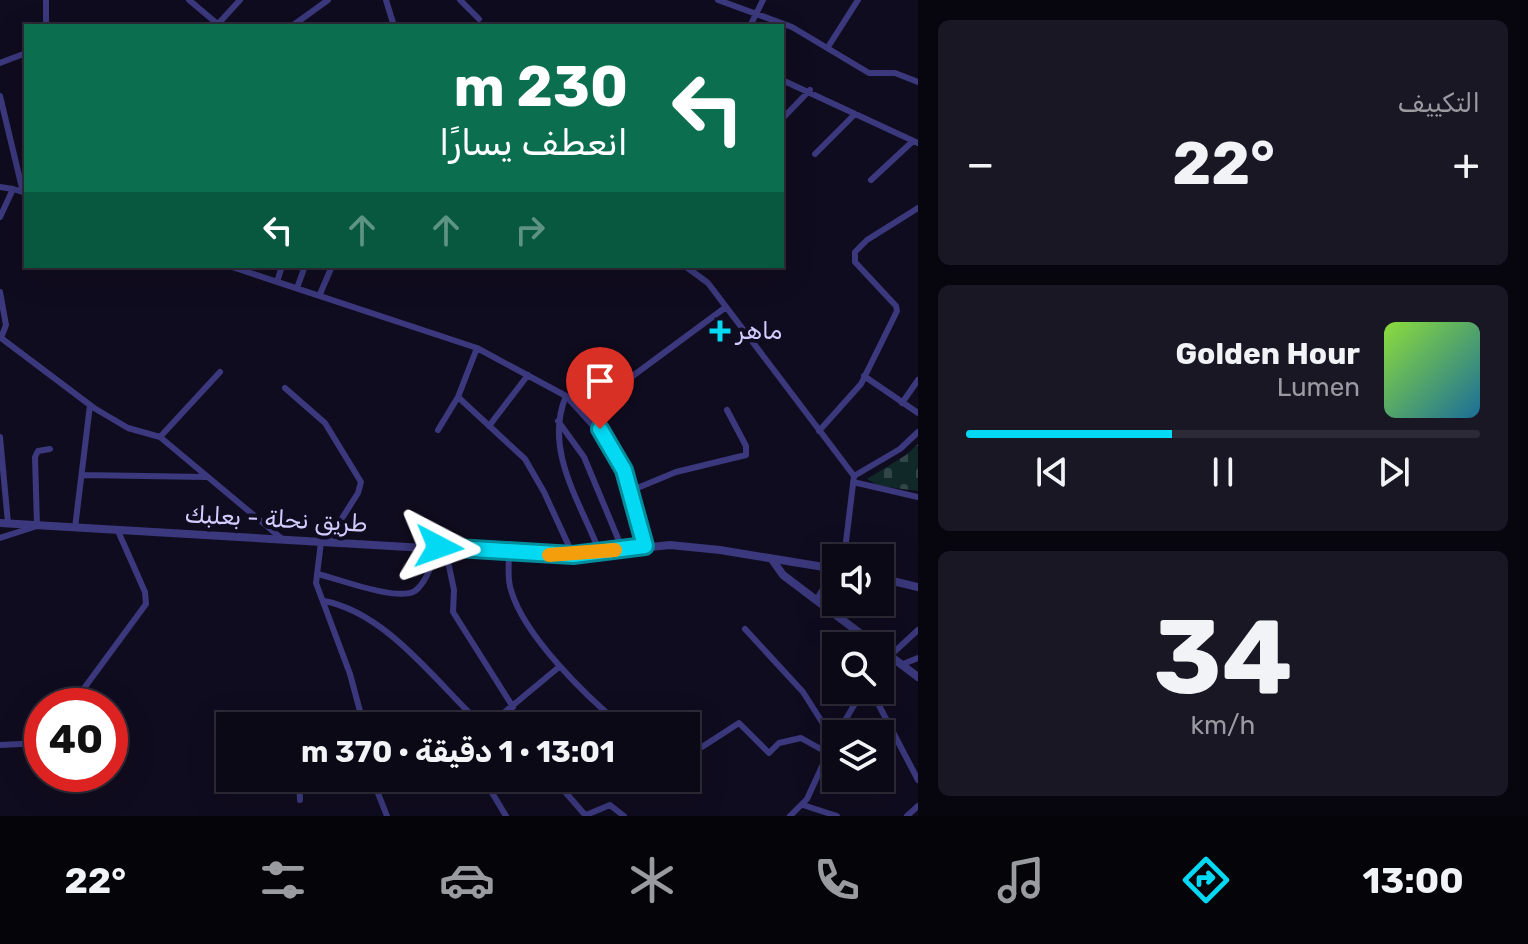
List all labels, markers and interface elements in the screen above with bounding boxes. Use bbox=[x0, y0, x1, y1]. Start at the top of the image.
text: 230 m bbox=[453, 54, 628, 120]
icon: left bbox=[656, 56, 760, 160]
text: التكييف bbox=[1398, 88, 1480, 119]
text: انعطف يسارًا bbox=[439, 121, 628, 164]
text: 22° bbox=[1172, 128, 1275, 199]
text: − bbox=[966, 138, 995, 190]
text: + bbox=[1453, 138, 1480, 190]
icon: left bbox=[256, 208, 300, 252]
icon: ahead bbox=[340, 208, 384, 252]
icon: ahead bbox=[424, 208, 468, 252]
icon: right bbox=[508, 208, 552, 252]
place label: ماهر bbox=[734, 317, 782, 345]
marker: ماهر bbox=[711, 322, 729, 340]
text: Golden Hour bbox=[1176, 336, 1360, 372]
pin bbox=[566, 347, 634, 429]
icon: arrive bbox=[578, 359, 622, 403]
text: Lumen bbox=[1277, 372, 1360, 403]
icon: previous bbox=[1030, 450, 1074, 494]
icon: pause bbox=[1201, 450, 1245, 494]
icon: next bbox=[1372, 450, 1416, 494]
street label: طريق نحلة - بعلبك bbox=[184, 500, 368, 538]
position arrow bbox=[397, 505, 481, 589]
map controls bbox=[822, 544, 894, 792]
button: sound bbox=[822, 544, 894, 616]
text: 34 bbox=[1153, 596, 1293, 719]
button: search bbox=[822, 632, 894, 704]
speed limit sign: 40 bbox=[24, 688, 128, 792]
text: km/h bbox=[1191, 710, 1255, 741]
button: layers bbox=[822, 720, 894, 792]
text: 13:01 · 1 دقيقة · 370 m bbox=[301, 734, 615, 770]
icon: filters bbox=[255, 852, 311, 908]
icon: car bbox=[439, 852, 495, 908]
icon: climate bbox=[624, 852, 680, 908]
icon: phone bbox=[809, 852, 865, 908]
icon: music bbox=[993, 852, 1049, 908]
icon: directions bbox=[1178, 852, 1234, 908]
text: 22° bbox=[64, 859, 126, 902]
text: 13:00 bbox=[1363, 859, 1464, 902]

